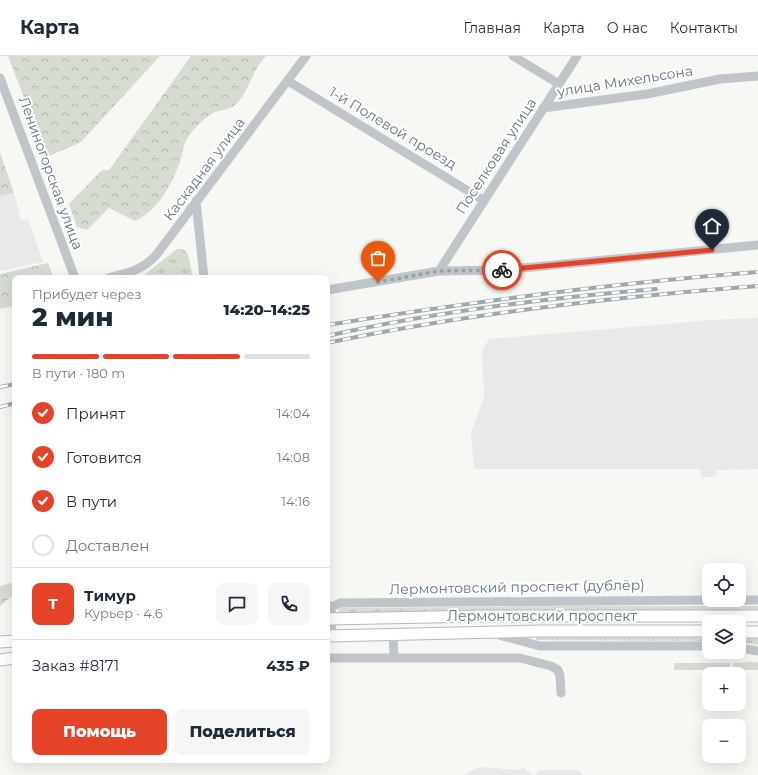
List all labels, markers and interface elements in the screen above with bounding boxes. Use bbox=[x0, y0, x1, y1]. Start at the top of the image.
text: Карта bbox=[20, 16, 80, 39]
text: Главная bbox=[463, 19, 521, 37]
text: Карта bbox=[543, 19, 585, 37]
text: О нас bbox=[607, 19, 648, 37]
text: Контакты bbox=[670, 19, 738, 37]
street label: улица Михельсона bbox=[555, 61, 694, 101]
street label: 1-й Полевой проезд bbox=[326, 83, 460, 173]
street label: Лениногорская улица bbox=[15, 94, 87, 252]
street label: Поселковая улица bbox=[452, 95, 540, 217]
street label: Каскадная улица bbox=[159, 114, 249, 224]
pin bbox=[695, 209, 729, 250]
icon: home bbox=[701, 215, 723, 237]
pin bbox=[361, 241, 395, 282]
icon: bag bbox=[367, 247, 389, 269]
courier bbox=[482, 250, 522, 290]
icon: bike bbox=[491, 259, 513, 281]
text: Прибудет через bbox=[32, 286, 141, 302]
text: 14:20–14:25 bbox=[224, 300, 310, 319]
text: 2 мин bbox=[32, 301, 114, 333]
text: В пути · 180 m bbox=[32, 365, 125, 381]
icon: check bbox=[32, 402, 54, 424]
text: Принят bbox=[66, 404, 125, 423]
text: 14:04 bbox=[277, 405, 310, 421]
icon: check bbox=[32, 446, 54, 468]
text: Готовится bbox=[66, 448, 142, 467]
text: 14:08 bbox=[277, 449, 310, 465]
icon: check bbox=[32, 490, 54, 512]
text: В пути bbox=[66, 492, 117, 511]
text: 14:16 bbox=[281, 493, 310, 509]
text: Доставлен bbox=[66, 536, 149, 555]
map controls bbox=[702, 563, 746, 763]
button: locate bbox=[702, 563, 746, 607]
street label: Лермонтовский проспект (дублёр) bbox=[389, 576, 645, 598]
button: chat bbox=[216, 583, 258, 625]
button: phone bbox=[268, 583, 310, 625]
text: Тимур bbox=[84, 586, 136, 605]
text: Т bbox=[48, 594, 58, 613]
text: Курьер · 4.6 bbox=[84, 605, 163, 621]
street label: Лермонтовский проспект bbox=[447, 607, 637, 625]
button: layers bbox=[702, 615, 746, 659]
text: Заказ #8171 bbox=[32, 656, 119, 675]
text: 435 ₽ bbox=[266, 656, 310, 675]
button: + bbox=[702, 667, 746, 711]
button: Помощь bbox=[32, 709, 167, 755]
button: Поделиться bbox=[175, 709, 310, 755]
button: − bbox=[702, 719, 746, 763]

